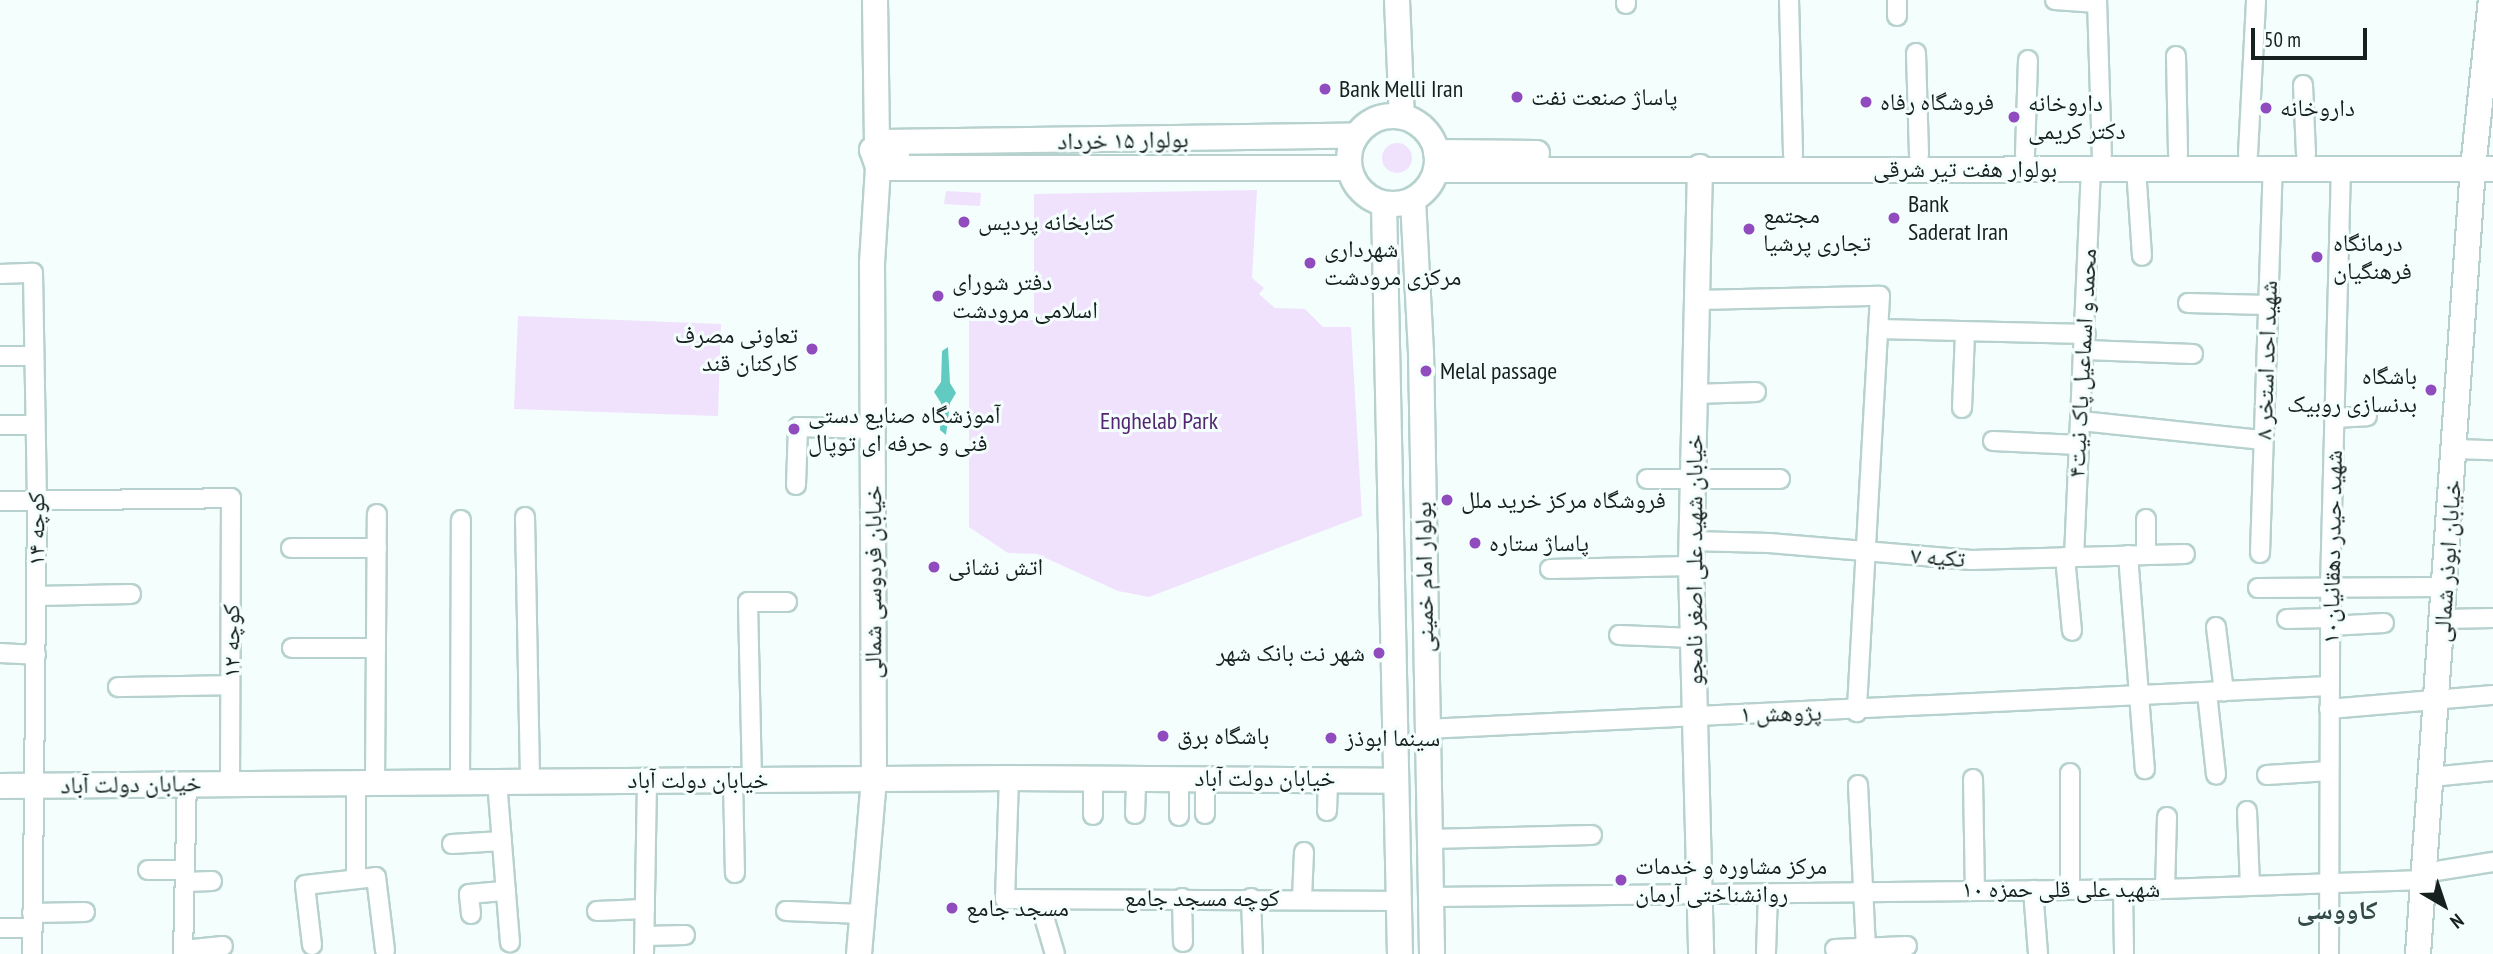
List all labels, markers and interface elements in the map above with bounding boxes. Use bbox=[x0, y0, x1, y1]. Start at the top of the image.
scale bar bbox=[2255, 14, 2370, 58]
text: 50 m bbox=[2264, 26, 2301, 53]
place label: Bank Melli Iran bbox=[1339, 75, 1464, 103]
marker: Bank Melli Iran bbox=[1317, 81, 1333, 97]
place label: پاساژ صنعت نفت bbox=[1531, 83, 1678, 111]
place label: فروشگاه رفاه bbox=[1880, 88, 1994, 116]
marker: پاساژ صنعت نفت bbox=[1509, 89, 1525, 105]
place label: داروخانه دکتر کریمی bbox=[2028, 89, 2126, 145]
marker: فروشگاه رفاه bbox=[1858, 94, 1874, 110]
place label: داروخانه bbox=[2280, 94, 2355, 122]
marker: داروخانه bbox=[2258, 100, 2274, 116]
marker: داروخانه دکتر کریمی bbox=[2006, 109, 2022, 125]
street label: بولوار ۱۵ خرداد bbox=[1057, 124, 1189, 156]
street label: بولوار هفت تیر شرقی bbox=[1873, 155, 2057, 183]
place label: Bank Saderat Iran bbox=[1908, 190, 2008, 246]
place label: مجتمع تجاری پرشیا bbox=[1763, 201, 1871, 257]
place label: کتابخانه پردیس bbox=[978, 208, 1114, 236]
marker: Bank Saderat Iran bbox=[1886, 210, 1902, 226]
marker: کتابخانه پردیس bbox=[956, 214, 972, 230]
marker: مجتمع تجاری پرشیا bbox=[1741, 221, 1757, 237]
place label: درمانگاه فرهنگیان bbox=[2333, 229, 2412, 285]
place label: شهرداری مرکزی مرودشت bbox=[1324, 235, 1461, 291]
marker: درمانگاه فرهنگیان bbox=[2307, 247, 2327, 267]
street label: محمد و اسماعیل پاک نیت۴ bbox=[2062, 248, 2102, 478]
marker: شهرداری مرکزی مرودشت bbox=[1302, 255, 1318, 271]
place label: دفتر شورای اسلامی مرودشت bbox=[952, 268, 1098, 324]
street label: شهید احد استخر ۸ bbox=[2249, 280, 2283, 440]
marker: دفتر شورای اسلامی مرودشت bbox=[930, 288, 946, 304]
place label: تعاونی مصرف کارکنان قند bbox=[675, 321, 798, 377]
marker: تعاونی مصرف کارکنان قند bbox=[804, 341, 820, 357]
place label: Melal passage bbox=[1440, 357, 1557, 385]
place label: باشگاه بدنسازی روبیک bbox=[2287, 362, 2417, 418]
marker: Melal passage bbox=[1418, 363, 1434, 379]
marker: باشگاه بدنسازی روبیک bbox=[2423, 382, 2439, 398]
place label: آموزشگاه صنایع دستی فنی و حرفه ای توپال bbox=[808, 401, 1000, 457]
park label: Enghelab Park bbox=[1100, 407, 1218, 435]
marker: آموزشگاه صنایع دستی فنی و حرفه ای توپال bbox=[786, 421, 802, 437]
street label: خیابان شهید علی اصغر نامجو bbox=[1680, 434, 1708, 686]
street label: شهید حیدر دهقانیان۱۰ bbox=[2316, 450, 2348, 644]
street label: خیابان ابوذر شمالی bbox=[2427, 479, 2467, 643]
street label: خیابان فردوسی شمالی bbox=[859, 485, 887, 679]
place label: فروشگاه مرکز خرید ملل bbox=[1461, 486, 1666, 514]
street label: کوچه ۱۴ bbox=[22, 492, 50, 566]
marker: فروشگاه مرکز خرید ملل bbox=[1439, 492, 1455, 508]
street label: بولوار امام خمینی bbox=[1408, 501, 1440, 653]
place label: پاساژ ستاره bbox=[1489, 529, 1589, 557]
marker: پاساژ ستاره bbox=[1467, 535, 1483, 551]
street label: تکیه ۷ bbox=[1910, 541, 1966, 573]
place label: اتش نشانی bbox=[948, 553, 1043, 581]
marker: اتش نشانی bbox=[926, 559, 942, 575]
street label: کوچه ۱۲ bbox=[217, 604, 245, 678]
place label: شهر نت بانک شهر bbox=[1216, 639, 1365, 667]
marker: شهر نت بانک شهر bbox=[1371, 645, 1387, 661]
street label: پژوهش ۱ bbox=[1740, 698, 1822, 728]
place label: باشگاه برق bbox=[1177, 722, 1269, 750]
place label: سینما ابوذز bbox=[1345, 724, 1440, 752]
marker: باشگاه برق bbox=[1155, 728, 1171, 744]
marker: سینما ابوذز bbox=[1323, 730, 1339, 746]
street label: خیابان دولت آباد bbox=[1194, 764, 1336, 792]
street label: خیابان دولت آباد bbox=[627, 766, 769, 794]
street label: خیابان دولت آباد bbox=[60, 768, 202, 800]
place label: مرکز مشاوره و خدمات روانشناختی آرمان bbox=[1635, 852, 1827, 908]
north arrow bbox=[2409, 870, 2479, 940]
marker: مرکز مشاوره و خدمات روانشناختی آرمان bbox=[1613, 872, 1629, 888]
street label: شهید علی قلی حمزه ۱۰ bbox=[1962, 875, 2160, 903]
street label: کوچه مسجد جامع bbox=[1124, 884, 1280, 912]
place label: مسجد جامع bbox=[966, 894, 1069, 922]
district label: کاووسی bbox=[2297, 894, 2377, 926]
marker: مسجد جامع bbox=[944, 900, 960, 916]
text: N bbox=[2446, 909, 2469, 934]

